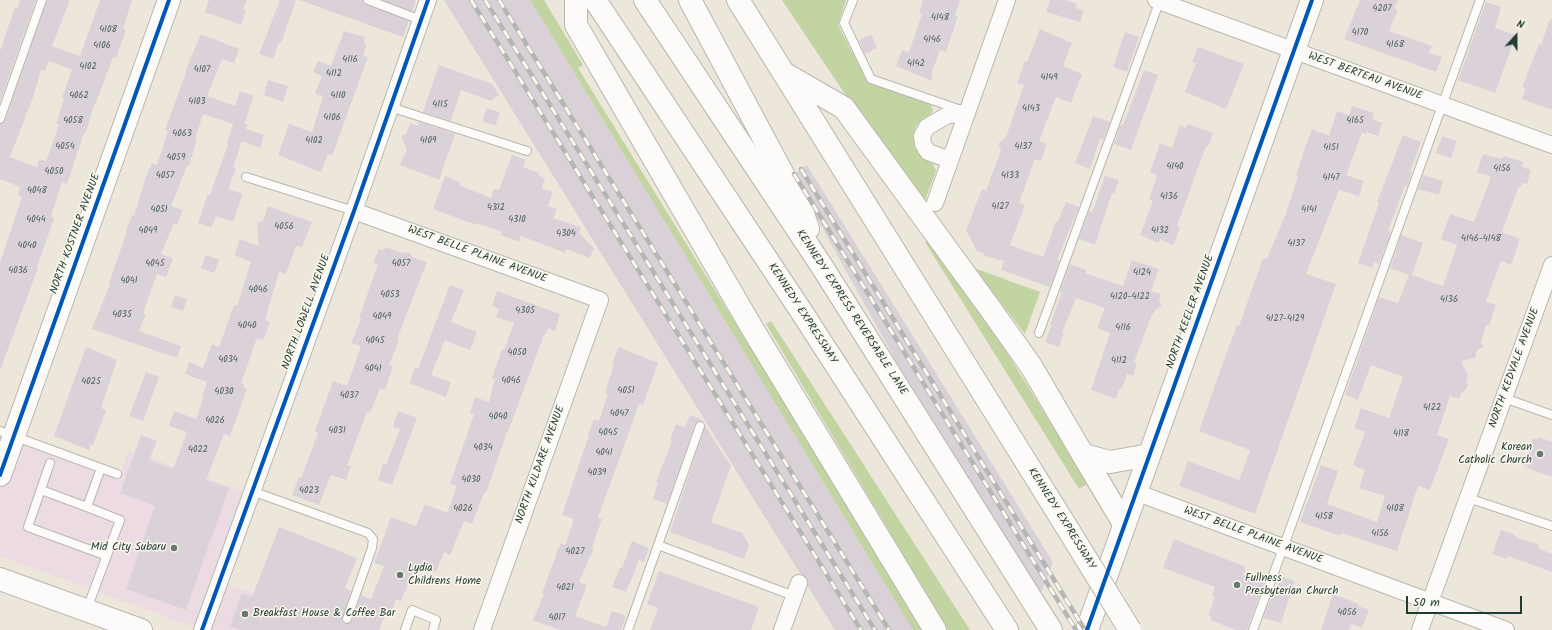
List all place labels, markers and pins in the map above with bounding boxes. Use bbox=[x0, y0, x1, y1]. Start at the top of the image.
place label: Korean Catholic Church bbox=[1458, 441, 1532, 467]
marker: Korean Catholic Church bbox=[1535, 449, 1545, 459]
place label: Mid City Subaru bbox=[91, 541, 166, 555]
marker: Mid City Subaru bbox=[169, 543, 179, 553]
place label: Lydia Childrens Home bbox=[408, 562, 481, 588]
marker: Lydia Childrens Home bbox=[395, 570, 405, 580]
place label: Fullness Presbyterian Church bbox=[1245, 572, 1338, 598]
marker: Fullness Presbyterian Church bbox=[1232, 580, 1242, 590]
place label: Breakfast House & Coffee Bar bbox=[253, 607, 395, 621]
marker: Breakfast House & Coffee Bar bbox=[240, 609, 250, 619]

